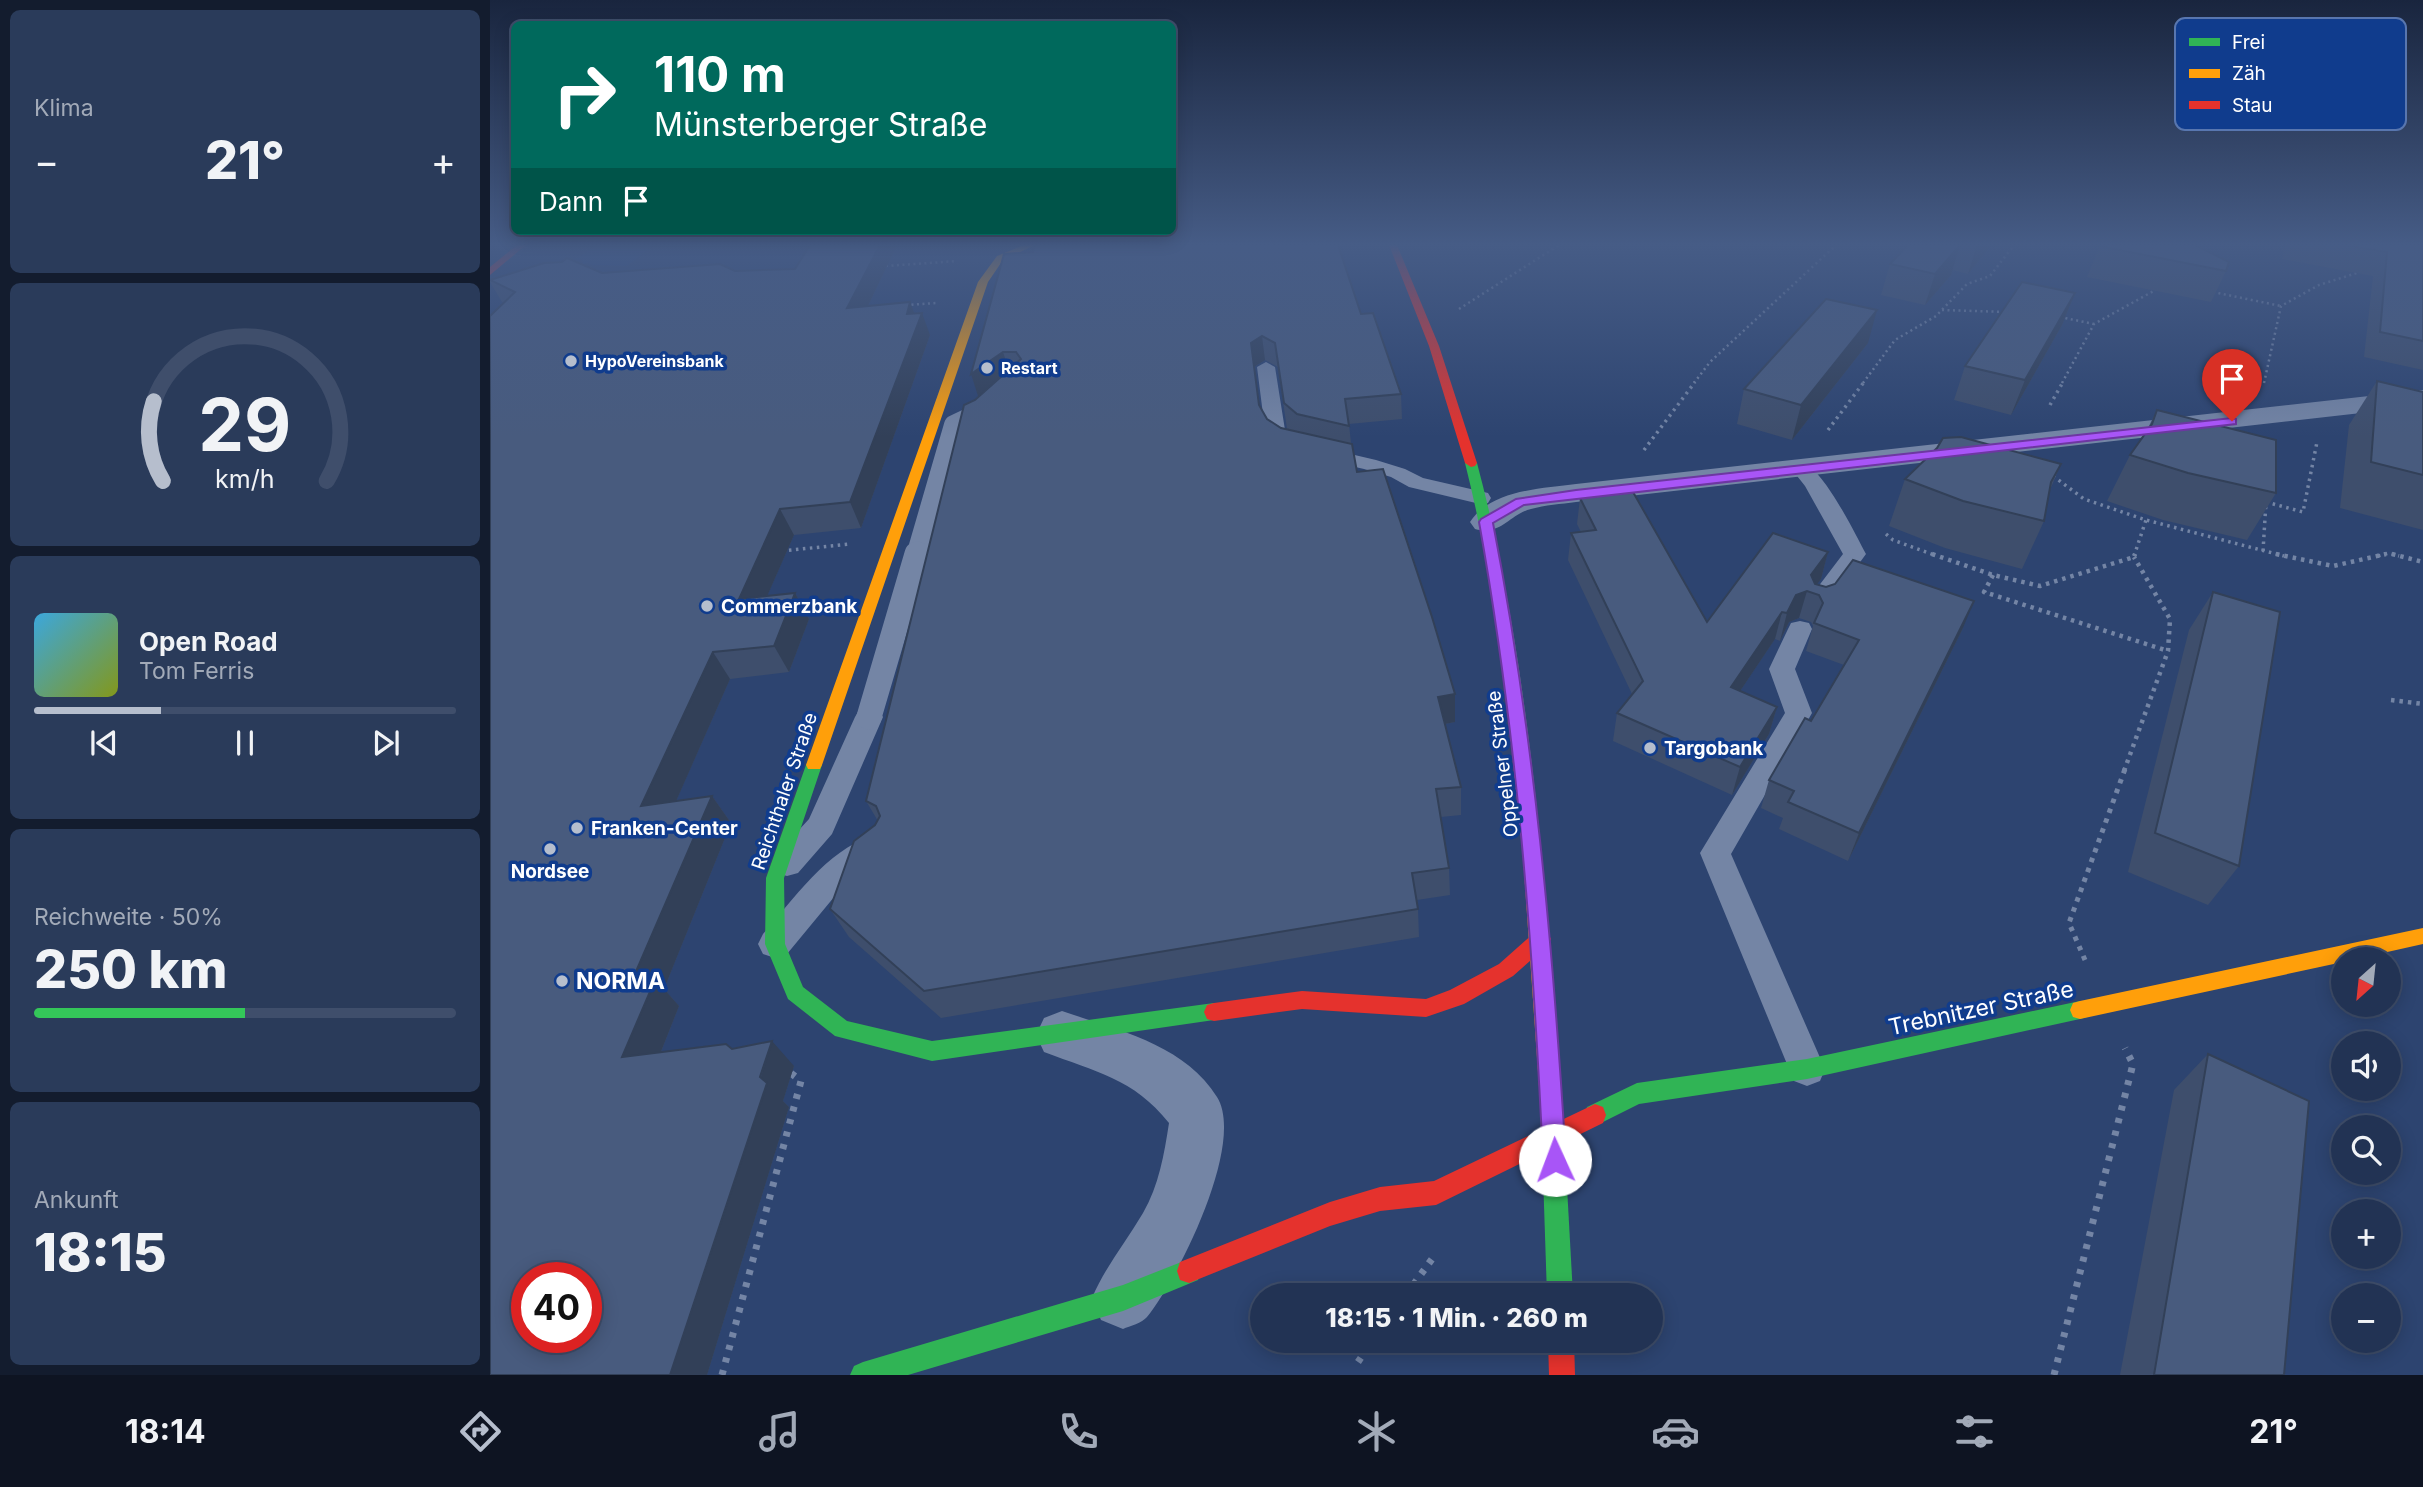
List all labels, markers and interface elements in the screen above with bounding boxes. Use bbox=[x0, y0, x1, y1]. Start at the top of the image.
legend bbox=[2175, 18, 2406, 130]
text: Frei bbox=[2232, 31, 2265, 54]
text: 110 m bbox=[654, 45, 786, 104]
icon: right bbox=[539, 49, 630, 140]
text: Zäh bbox=[2232, 62, 2266, 85]
text: Klima bbox=[34, 94, 94, 122]
text: Stau bbox=[2232, 94, 2272, 117]
text: Münsterberger Straße bbox=[654, 105, 987, 144]
text: 21° bbox=[205, 129, 285, 192]
text: − bbox=[34, 138, 59, 184]
text: + bbox=[431, 138, 456, 184]
icon: arrive bbox=[617, 182, 655, 220]
text: Dann bbox=[539, 186, 603, 217]
pin bbox=[2202, 349, 2262, 421]
place label: HypoVereinsbank bbox=[585, 351, 725, 371]
marker: HypoVereinsbank bbox=[563, 353, 579, 369]
place label: Restart bbox=[1001, 358, 1058, 378]
marker: Restart bbox=[979, 360, 995, 376]
icon: arrive bbox=[2213, 360, 2251, 398]
text: 29 bbox=[198, 380, 292, 469]
text: km/h bbox=[215, 463, 275, 493]
place label: Commerzbank bbox=[721, 595, 857, 618]
marker: Commerzbank bbox=[699, 598, 715, 614]
text: Open Road bbox=[139, 626, 278, 657]
text: Tom Ferris bbox=[139, 657, 254, 685]
street label: Oppelner Straße bbox=[1482, 689, 1523, 838]
street label: Reichthaler Straße bbox=[747, 709, 822, 873]
icon: previous bbox=[85, 724, 123, 762]
icon: pause bbox=[226, 724, 264, 762]
icon: next bbox=[367, 724, 405, 762]
place label: Targobank bbox=[1664, 737, 1763, 760]
marker: Targobank bbox=[1642, 740, 1658, 756]
place label: Franken-Center bbox=[591, 817, 738, 840]
marker: Franken-Center bbox=[569, 820, 585, 836]
marker: Nordsee bbox=[542, 841, 558, 857]
place label: Nordsee bbox=[511, 860, 589, 883]
text: Reichweite · 50% bbox=[34, 903, 223, 931]
text: 250 km bbox=[34, 938, 227, 1001]
north arrow bbox=[2331, 947, 2401, 1017]
map controls bbox=[2331, 947, 2401, 1353]
place label: NORMA bbox=[576, 967, 665, 995]
marker: NORMA bbox=[554, 973, 570, 989]
street label: Trebnitzer Straße bbox=[1886, 975, 2076, 1041]
button: sound bbox=[2331, 1031, 2401, 1101]
button: search bbox=[2331, 1115, 2401, 1185]
position arrow bbox=[1518, 1123, 1592, 1197]
text: Ankunft bbox=[34, 1186, 119, 1214]
button: + bbox=[2331, 1199, 2401, 1269]
text: 18:15 bbox=[34, 1221, 167, 1284]
speed limit sign: 40 bbox=[511, 1262, 602, 1353]
button: − bbox=[2331, 1283, 2401, 1353]
text: 18:15 · 1 Min. · 260 m bbox=[1325, 1302, 1588, 1333]
icon: directions bbox=[456, 1407, 505, 1456]
icon: music bbox=[755, 1407, 804, 1456]
icon: phone bbox=[1054, 1407, 1103, 1456]
icon: climate bbox=[1352, 1407, 1401, 1456]
icon: car bbox=[1651, 1407, 1700, 1456]
icon: filters bbox=[1950, 1407, 1999, 1456]
text: 18:14 bbox=[125, 1412, 206, 1451]
text: 21° bbox=[2249, 1412, 2298, 1451]

